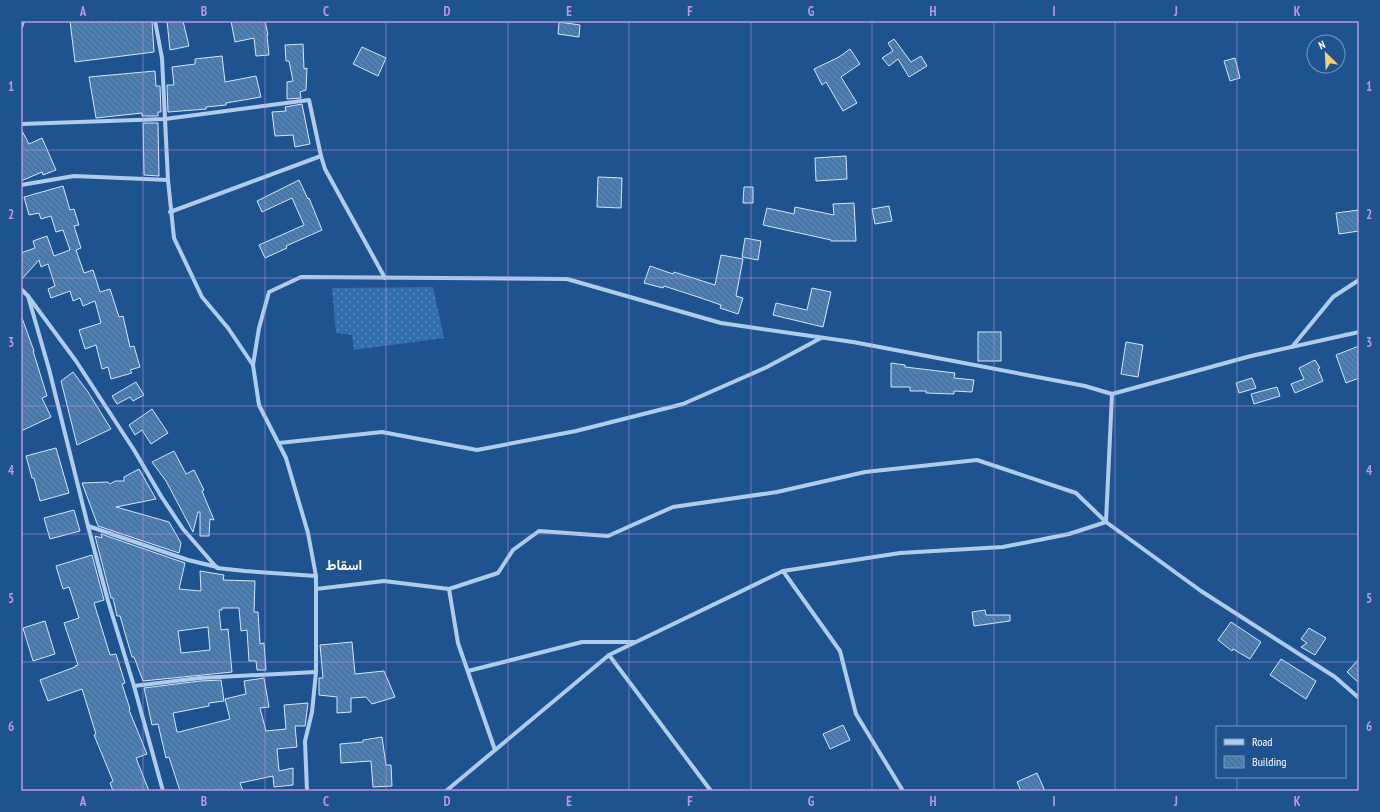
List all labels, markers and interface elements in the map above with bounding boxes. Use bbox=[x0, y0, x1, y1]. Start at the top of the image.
text: A bbox=[79, 3, 87, 20]
text: B bbox=[201, 3, 207, 20]
text: C bbox=[323, 3, 329, 20]
text: D bbox=[444, 3, 451, 20]
text: E bbox=[566, 3, 572, 20]
text: F bbox=[687, 3, 693, 20]
text: G bbox=[808, 3, 815, 20]
text: H bbox=[930, 3, 937, 20]
text: I bbox=[1052, 3, 1056, 20]
text: J bbox=[1173, 3, 1178, 20]
text: K bbox=[1294, 3, 1301, 20]
north arrow bbox=[1306, 34, 1346, 74]
text: N bbox=[1316, 37, 1328, 52]
text: 1 bbox=[8, 78, 14, 95]
text: 1 bbox=[1366, 78, 1372, 95]
text: 2 bbox=[8, 206, 14, 223]
text: 2 bbox=[1366, 206, 1372, 223]
text: 3 bbox=[8, 334, 14, 351]
text: 3 bbox=[1366, 334, 1372, 351]
text: 4 bbox=[8, 462, 15, 479]
text: 4 bbox=[1366, 462, 1373, 479]
district label: اسقاط bbox=[326, 556, 362, 574]
text: 5 bbox=[8, 590, 14, 607]
text: 5 bbox=[1366, 590, 1372, 607]
text: 6 bbox=[8, 718, 14, 735]
text: 6 bbox=[1366, 718, 1372, 735]
legend bbox=[1216, 726, 1346, 778]
text: Road bbox=[1252, 734, 1272, 749]
text: Building bbox=[1252, 754, 1287, 769]
text: A bbox=[79, 793, 87, 810]
text: B bbox=[201, 793, 207, 810]
text: C bbox=[323, 793, 329, 810]
text: D bbox=[444, 793, 451, 810]
text: E bbox=[566, 793, 572, 810]
text: F bbox=[687, 793, 693, 810]
text: G bbox=[808, 793, 815, 810]
text: H bbox=[930, 793, 937, 810]
text: I bbox=[1052, 793, 1056, 810]
text: J bbox=[1173, 793, 1178, 810]
text: K bbox=[1294, 793, 1301, 810]

